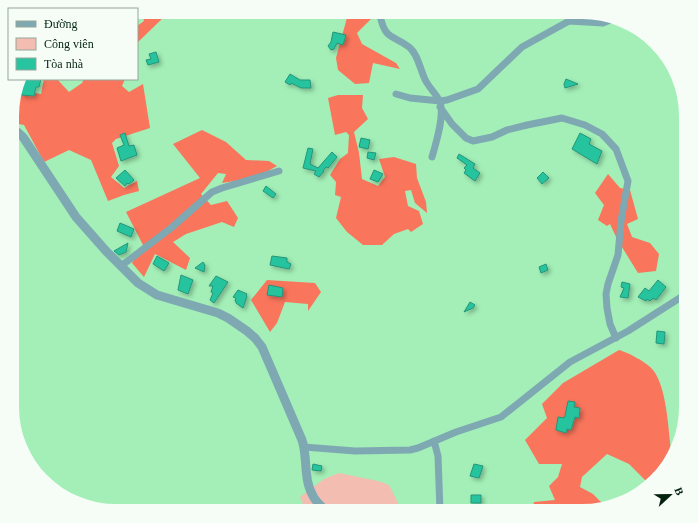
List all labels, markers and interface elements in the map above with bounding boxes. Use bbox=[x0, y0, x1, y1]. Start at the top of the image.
legend bbox=[8, 8, 138, 80]
text: Đường bbox=[44, 17, 78, 31]
text: Công viên bbox=[44, 37, 94, 51]
text: Tòa nhà bbox=[44, 57, 84, 71]
north arrow bbox=[650, 475, 690, 515]
text: B bbox=[672, 486, 686, 498]

